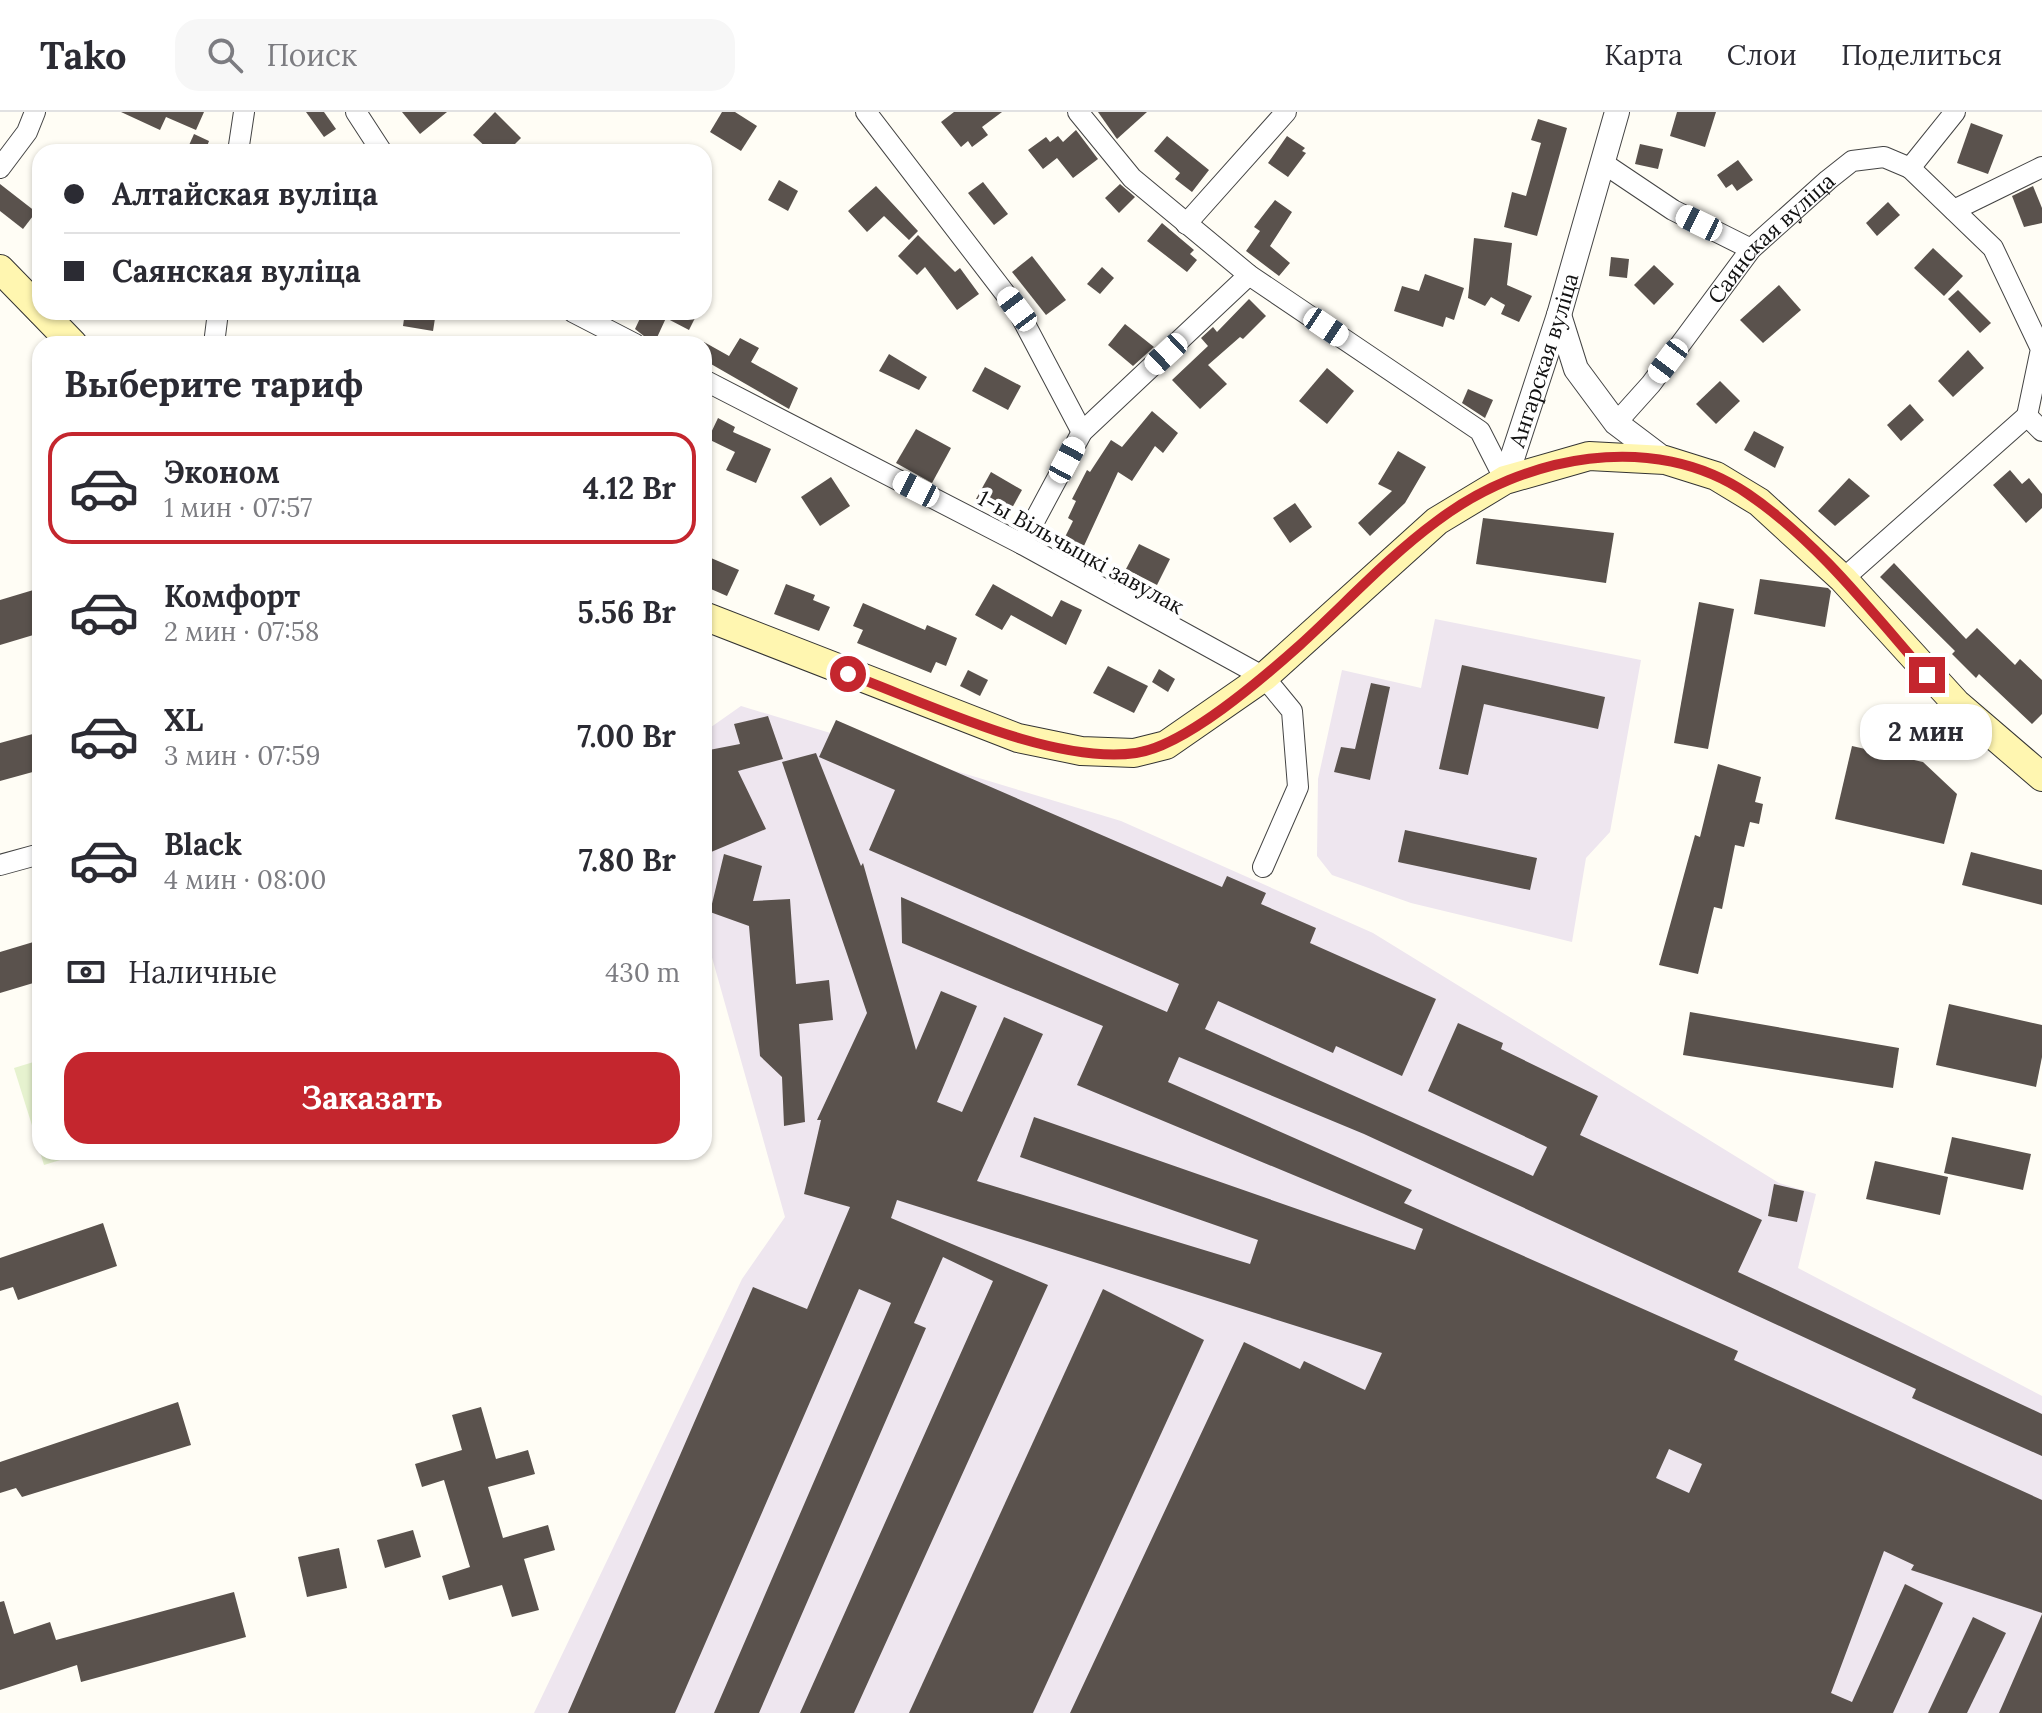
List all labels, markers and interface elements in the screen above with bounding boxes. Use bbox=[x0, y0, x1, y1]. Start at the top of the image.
search box bbox=[175, 19, 735, 91]
text: Tako bbox=[40, 31, 127, 79]
icon: search bbox=[203, 33, 247, 77]
text: Поиск bbox=[267, 36, 357, 74]
text: Карта bbox=[1604, 37, 1683, 73]
text: Слои bbox=[1727, 37, 1797, 73]
text: Поделиться bbox=[1841, 37, 2002, 73]
street label: Саянская вуліца bbox=[1701, 167, 1841, 309]
text: Алтайская вуліца bbox=[112, 175, 378, 213]
car bbox=[1672, 202, 1726, 244]
text: Саянская вуліца bbox=[112, 252, 361, 290]
street label: Ангарская вуліца bbox=[1502, 270, 1584, 452]
car bbox=[993, 283, 1041, 335]
car bbox=[1299, 304, 1353, 350]
car bbox=[1140, 329, 1192, 379]
car bbox=[1644, 335, 1692, 387]
text: Выберите тариф bbox=[64, 361, 363, 407]
car bbox=[1045, 433, 1089, 487]
icon: car bbox=[68, 452, 140, 524]
text: Эконом bbox=[164, 453, 280, 491]
car bbox=[889, 467, 943, 511]
text: 4.12 Br bbox=[583, 469, 676, 507]
street label: 1-ы Вільчыцкі завулак bbox=[973, 484, 1189, 620]
text: 1 мин · 07:57 bbox=[164, 491, 312, 524]
icon: car bbox=[68, 576, 140, 648]
text: Комфорт bbox=[164, 577, 300, 615]
text: 5.56 Br bbox=[578, 593, 676, 631]
text: 2 мин · 07:58 bbox=[164, 615, 319, 648]
route start bbox=[830, 656, 866, 692]
route end bbox=[1909, 657, 1945, 693]
icon: car bbox=[68, 700, 140, 772]
text: XL bbox=[164, 701, 203, 739]
callout: 2 мин bbox=[1861, 703, 1993, 759]
text: 2 мин bbox=[1888, 715, 1964, 748]
text: 7.00 Br bbox=[577, 717, 676, 755]
text: 3 мин · 07:59 bbox=[164, 739, 320, 772]
icon: car bbox=[68, 824, 140, 896]
text: Black bbox=[164, 825, 242, 863]
text: 7.80 Br bbox=[579, 841, 676, 879]
text: 4 мин · 08:00 bbox=[164, 863, 326, 896]
icon: cash bbox=[64, 950, 108, 994]
text: Наличные bbox=[128, 953, 277, 991]
text: 430 m bbox=[605, 956, 680, 989]
button: Заказать bbox=[64, 1052, 680, 1144]

